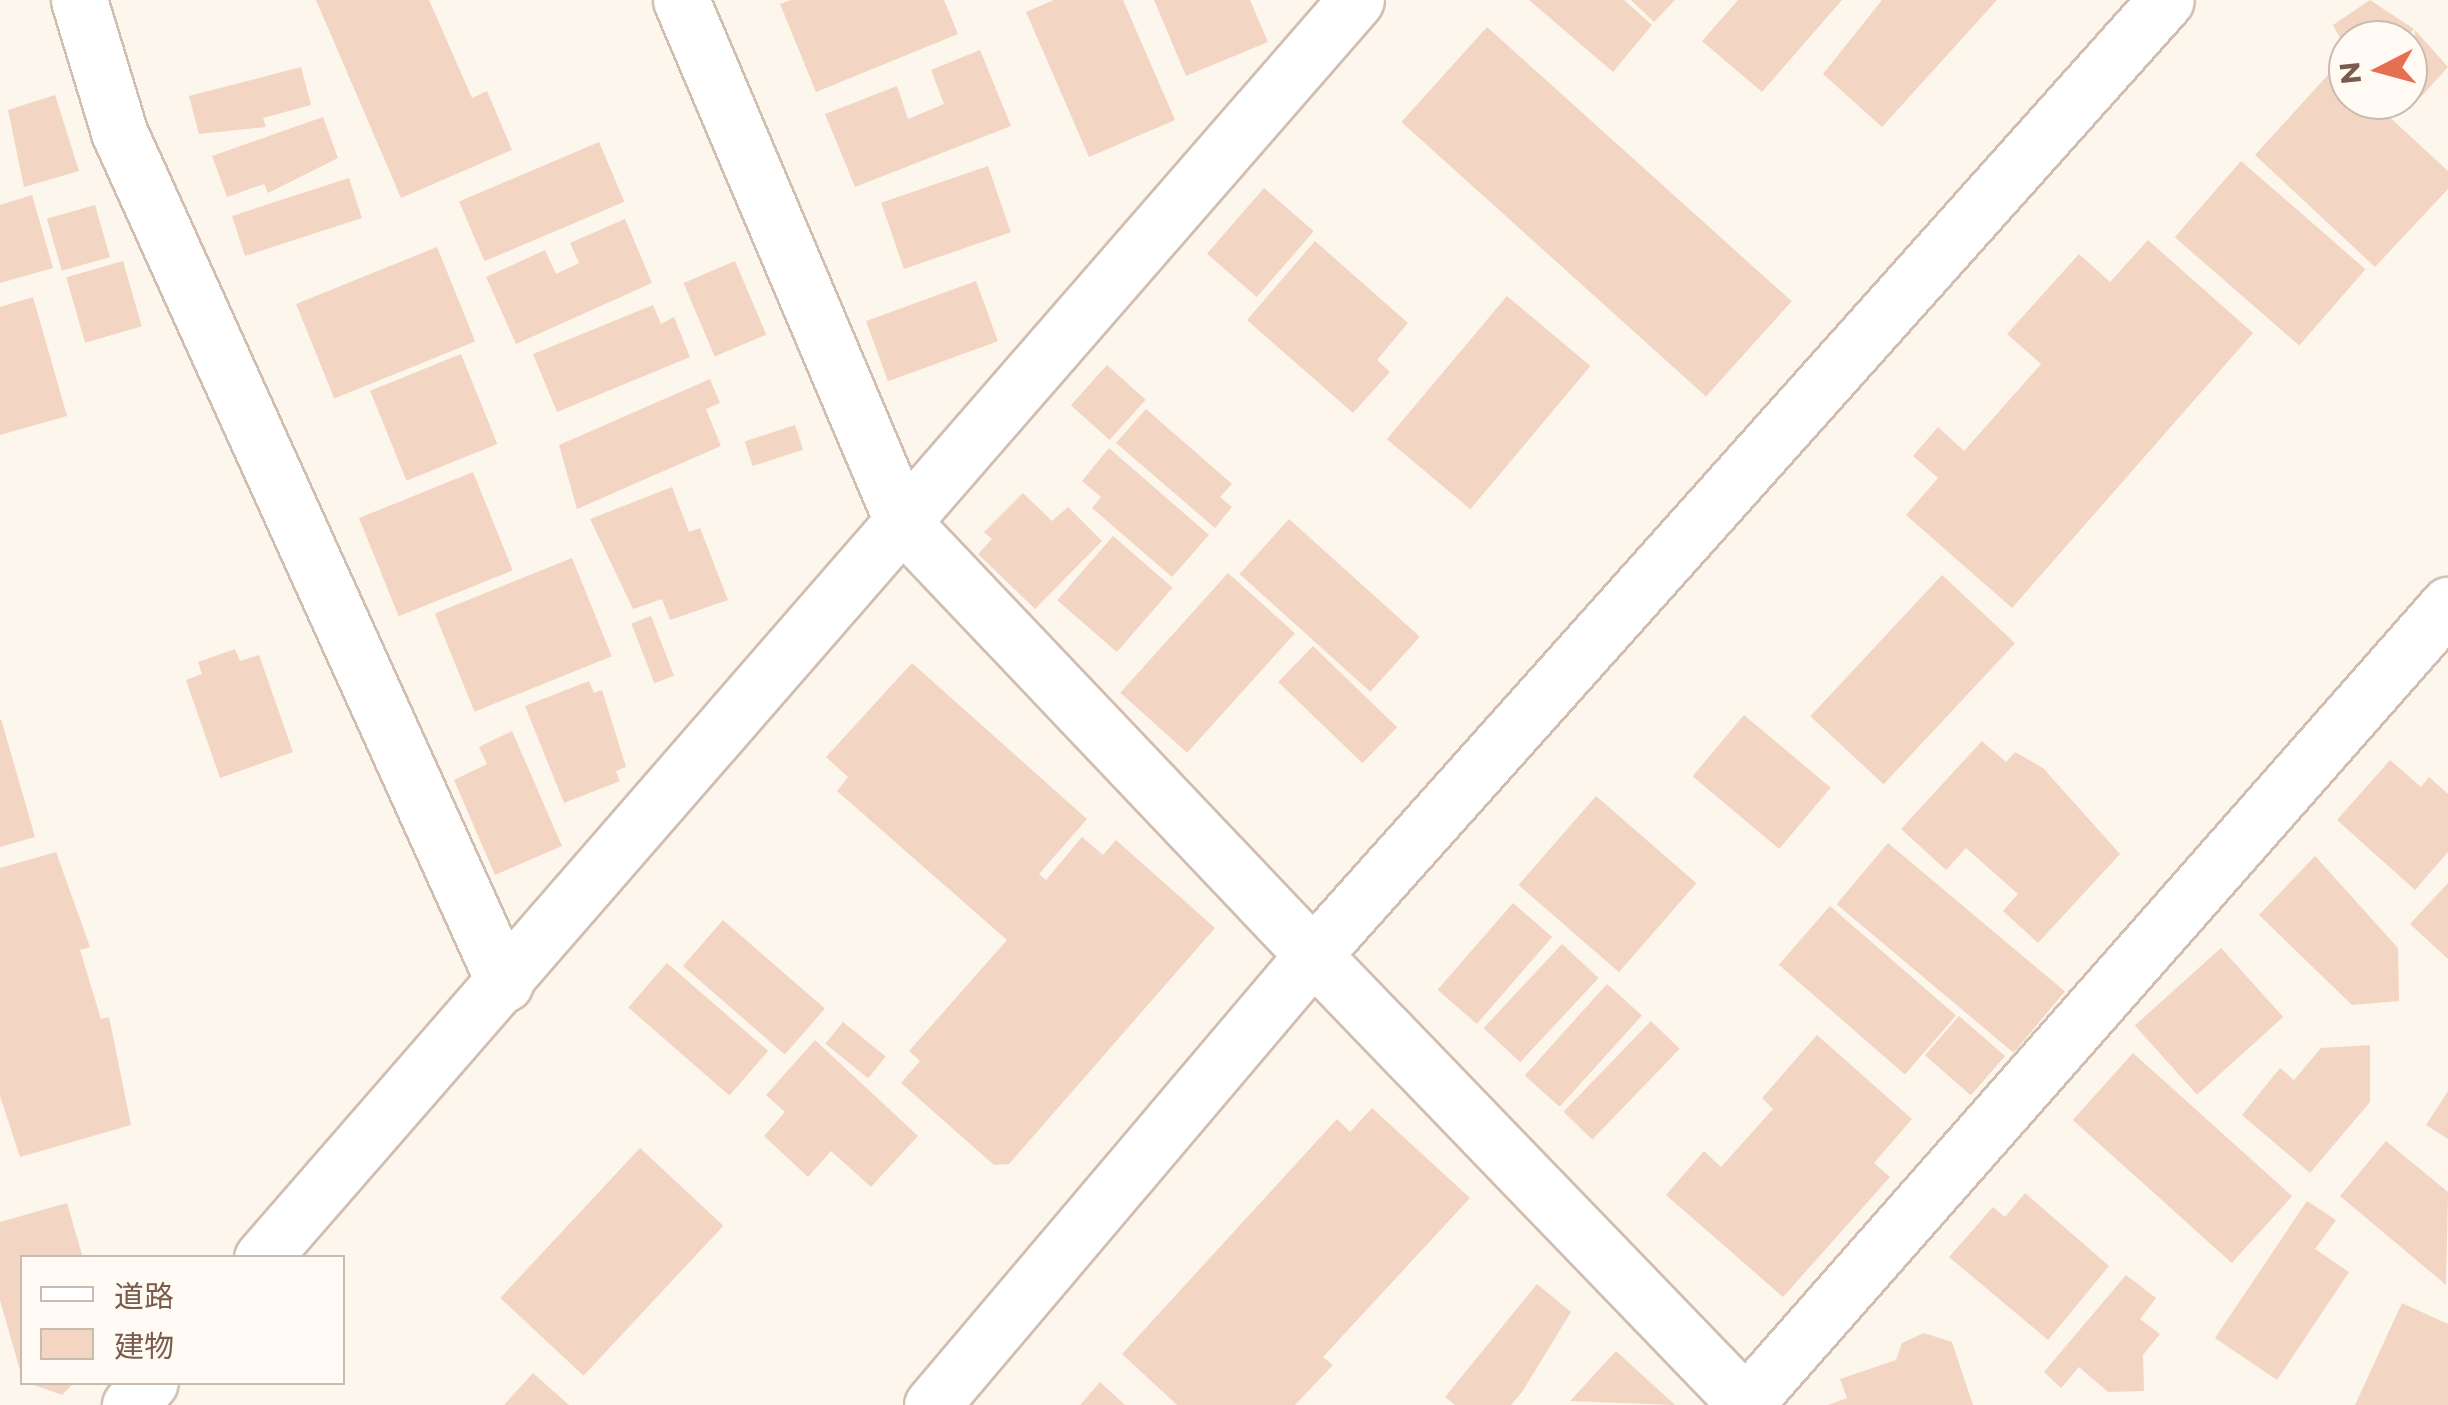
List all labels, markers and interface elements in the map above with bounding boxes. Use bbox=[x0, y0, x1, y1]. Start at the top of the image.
north arrow bbox=[2328, 20, 2428, 120]
text: N bbox=[2332, 60, 2368, 86]
legend bbox=[20, 1255, 345, 1385]
text: 道路 bbox=[114, 1278, 174, 1315]
text: 建物 bbox=[114, 1328, 174, 1365]

